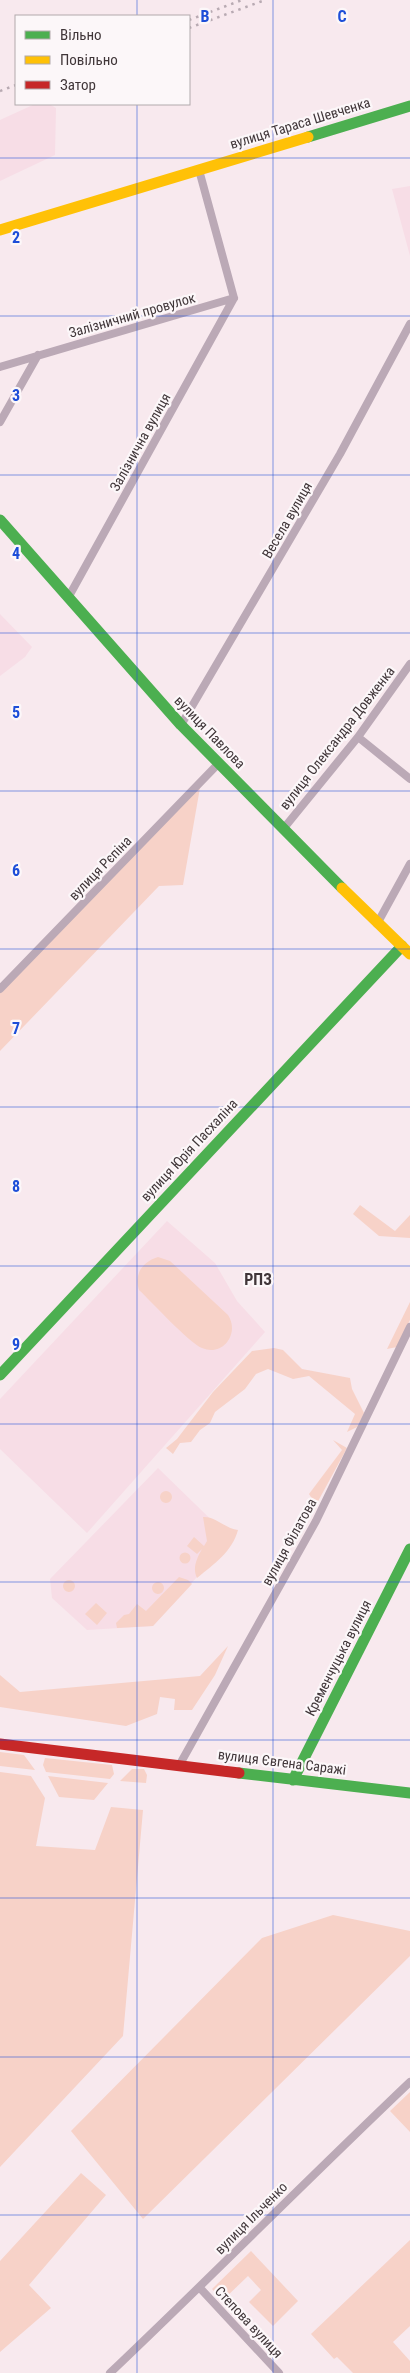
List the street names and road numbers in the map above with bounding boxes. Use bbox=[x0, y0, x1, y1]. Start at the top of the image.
street label: вулиця Тараса Шевченка bbox=[228, 94, 372, 152]
street label: Залізничний провулок bbox=[67, 289, 197, 341]
street label: Залізнична вулиця bbox=[106, 390, 174, 494]
street label: Весела вулиця bbox=[259, 479, 315, 561]
street label: вулиця Олександра Довженка bbox=[276, 663, 398, 813]
street label: вулиця Павлова bbox=[171, 692, 249, 772]
street label: вулиця Рєпіна bbox=[66, 833, 134, 903]
street label: вулиця Юрія Пасхаліна bbox=[137, 1096, 241, 1204]
street label: вулиця Філатова bbox=[258, 1496, 320, 1588]
street label: Кременчуцька вулиця bbox=[302, 1597, 374, 1719]
street label: вулиця Євгена Саражі bbox=[217, 1746, 347, 1778]
street label: вулиця Ільченко bbox=[212, 2179, 290, 2257]
street label: Степова вулиця bbox=[212, 2283, 286, 2361]

